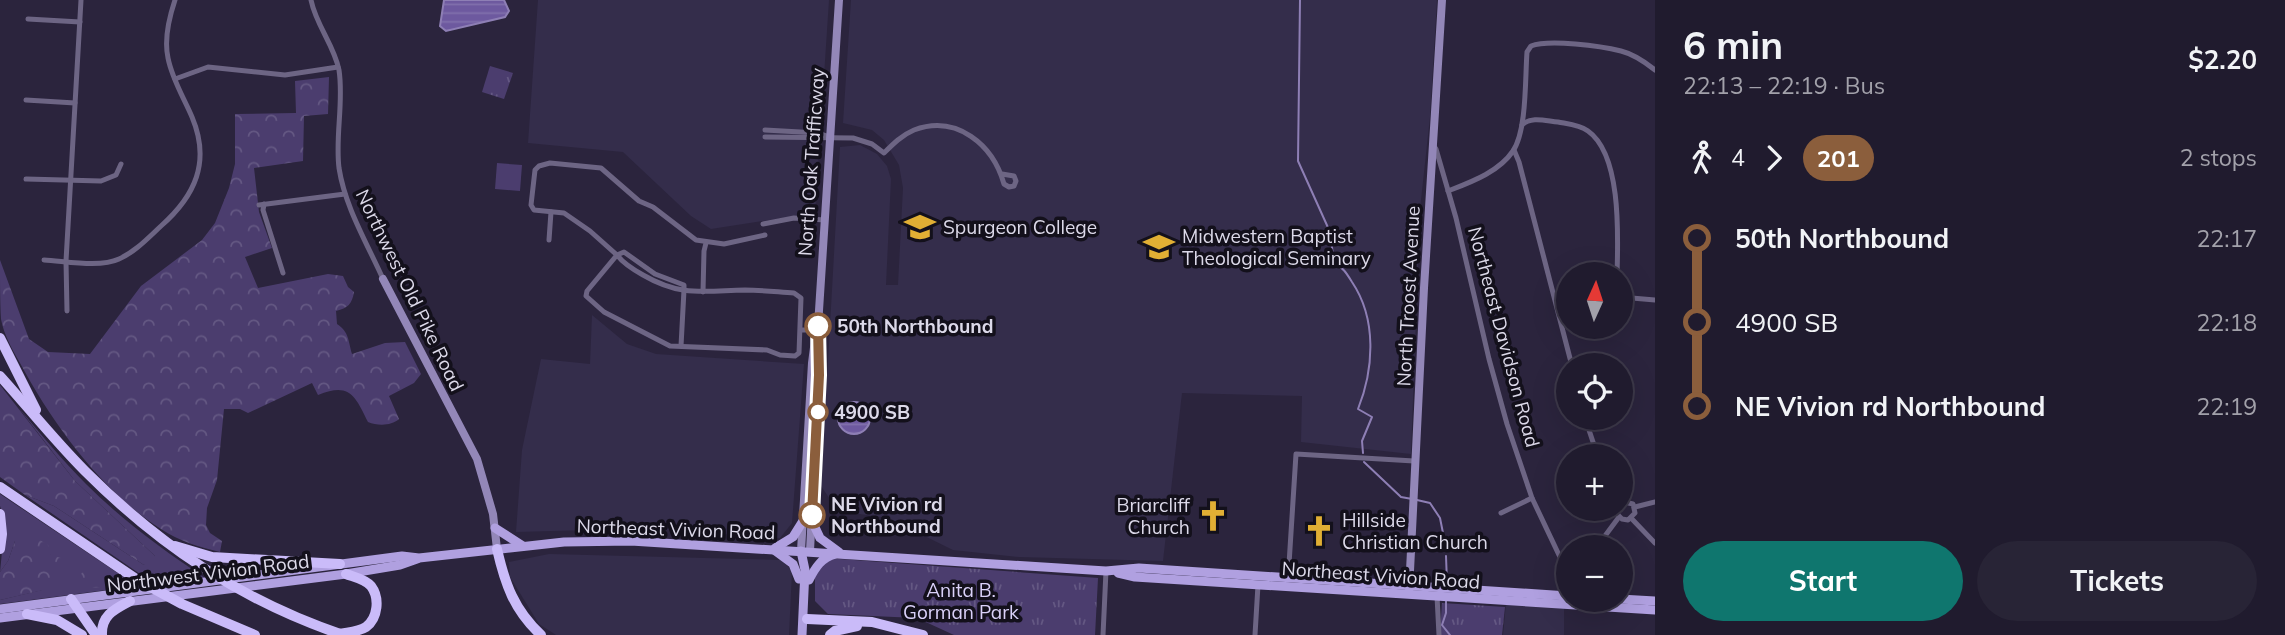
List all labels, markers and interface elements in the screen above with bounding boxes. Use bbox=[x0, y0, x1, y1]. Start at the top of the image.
text: 6 min bbox=[1683, 21, 1783, 69]
text: $2.20 bbox=[2188, 43, 2257, 76]
street label: North Oak Trafficway bbox=[792, 67, 830, 257]
text: 22:13 – 22:19 · Bus bbox=[1683, 71, 1885, 100]
icon: walk bbox=[1683, 139, 1721, 177]
icon: forward bbox=[1755, 139, 1793, 177]
text: 4 bbox=[1731, 143, 1745, 172]
text: 201 bbox=[1817, 143, 1860, 173]
text: 2 stops bbox=[2180, 143, 2257, 172]
street label: Northwest Old Pike Road bbox=[351, 185, 469, 395]
street label: North Troost Avenue bbox=[1391, 205, 1425, 387]
school or university icon: Spurgeon College bbox=[903, 210, 937, 244]
place label: Spurgeon College bbox=[943, 215, 1097, 239]
text: 50th Northbound bbox=[1735, 222, 1949, 255]
place label: Midwestern Baptist Theological Seminary bbox=[1182, 224, 1371, 270]
street label: Northeast Davidson Road bbox=[1463, 224, 1545, 450]
text: 22:17 bbox=[2197, 224, 2257, 253]
school or university icon: Midwestern Baptist Theological Seminary bbox=[1142, 230, 1176, 264]
north arrow bbox=[1556, 262, 1633, 340]
map controls bbox=[1556, 262, 1633, 612]
text: 4900 SB bbox=[1735, 306, 1838, 339]
text: 22:18 bbox=[2197, 308, 2257, 337]
marker: 50th Northbound bbox=[805, 313, 831, 339]
place label: 50th Northbound bbox=[837, 314, 994, 338]
button: locate bbox=[1556, 353, 1633, 430]
text: NE Vivion rd Northbound bbox=[1735, 390, 2045, 423]
text: 22:19 bbox=[2197, 392, 2257, 421]
place label: 4900 SB bbox=[834, 400, 910, 424]
marker: 4900 SB bbox=[808, 402, 828, 422]
button: + bbox=[1556, 444, 1633, 521]
place label: NE Vivion rd Northbound bbox=[831, 492, 943, 538]
place label: Briarcliff Church bbox=[1116, 493, 1191, 539]
church icon: Briarcliff Church bbox=[1196, 499, 1230, 533]
marker: NE Vivion rd Northbound bbox=[799, 502, 825, 528]
place label: Hillside Christian Church bbox=[1342, 508, 1488, 554]
street label: Northeast Vivion Road bbox=[576, 514, 776, 544]
church icon: Hillside Christian Church bbox=[1302, 514, 1336, 548]
button: − bbox=[1556, 535, 1633, 612]
button: Start bbox=[1683, 541, 1963, 621]
button: Tickets bbox=[1977, 541, 2257, 621]
street label: Northwest Vivion Road bbox=[105, 549, 311, 597]
street label: Northeast Vivion Road bbox=[1281, 556, 1481, 594]
park label: Anita B. Gorman Park bbox=[903, 578, 1019, 624]

